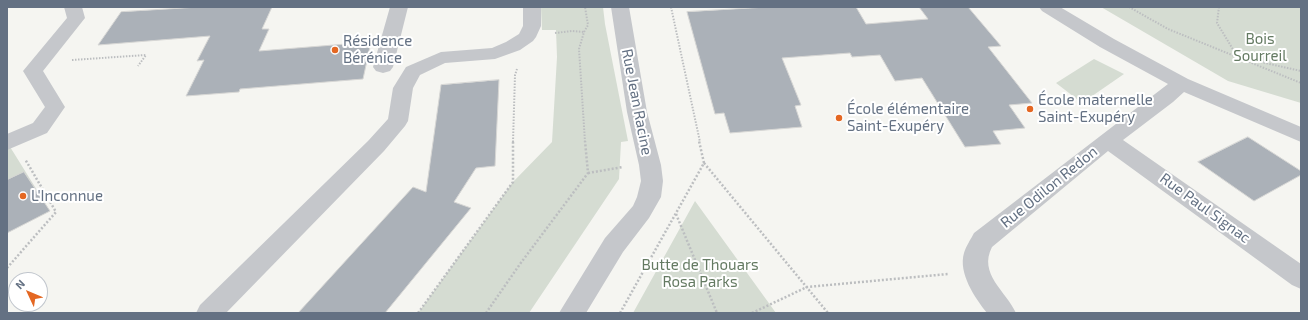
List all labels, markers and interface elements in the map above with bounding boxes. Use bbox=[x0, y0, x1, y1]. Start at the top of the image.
park label: Bois Sourreil bbox=[1233, 30, 1287, 65]
place label: Résidence Bérénice bbox=[343, 32, 412, 67]
marker: Résidence Bérénice bbox=[330, 45, 340, 55]
street label: Rue Jean Racine bbox=[618, 47, 656, 157]
place label: École maternelle Saint-Exupéry bbox=[1038, 91, 1153, 126]
place label: École élémentaire Saint-Exupéry bbox=[847, 100, 969, 135]
marker: École maternelle Saint-Exupéry bbox=[1025, 104, 1035, 114]
marker: École élémentaire Saint-Exupéry bbox=[834, 113, 844, 123]
street label: Rue Odilon Redon bbox=[997, 142, 1101, 232]
street label: Rue Paul Signac bbox=[1156, 169, 1254, 247]
place label: L'Inconnue bbox=[31, 187, 103, 205]
marker: L'Inconnue bbox=[18, 191, 28, 201]
park label: Butte de Thouars Rosa Parks bbox=[641, 256, 759, 291]
north arrow bbox=[8, 272, 48, 312]
text: N bbox=[12, 277, 27, 291]

